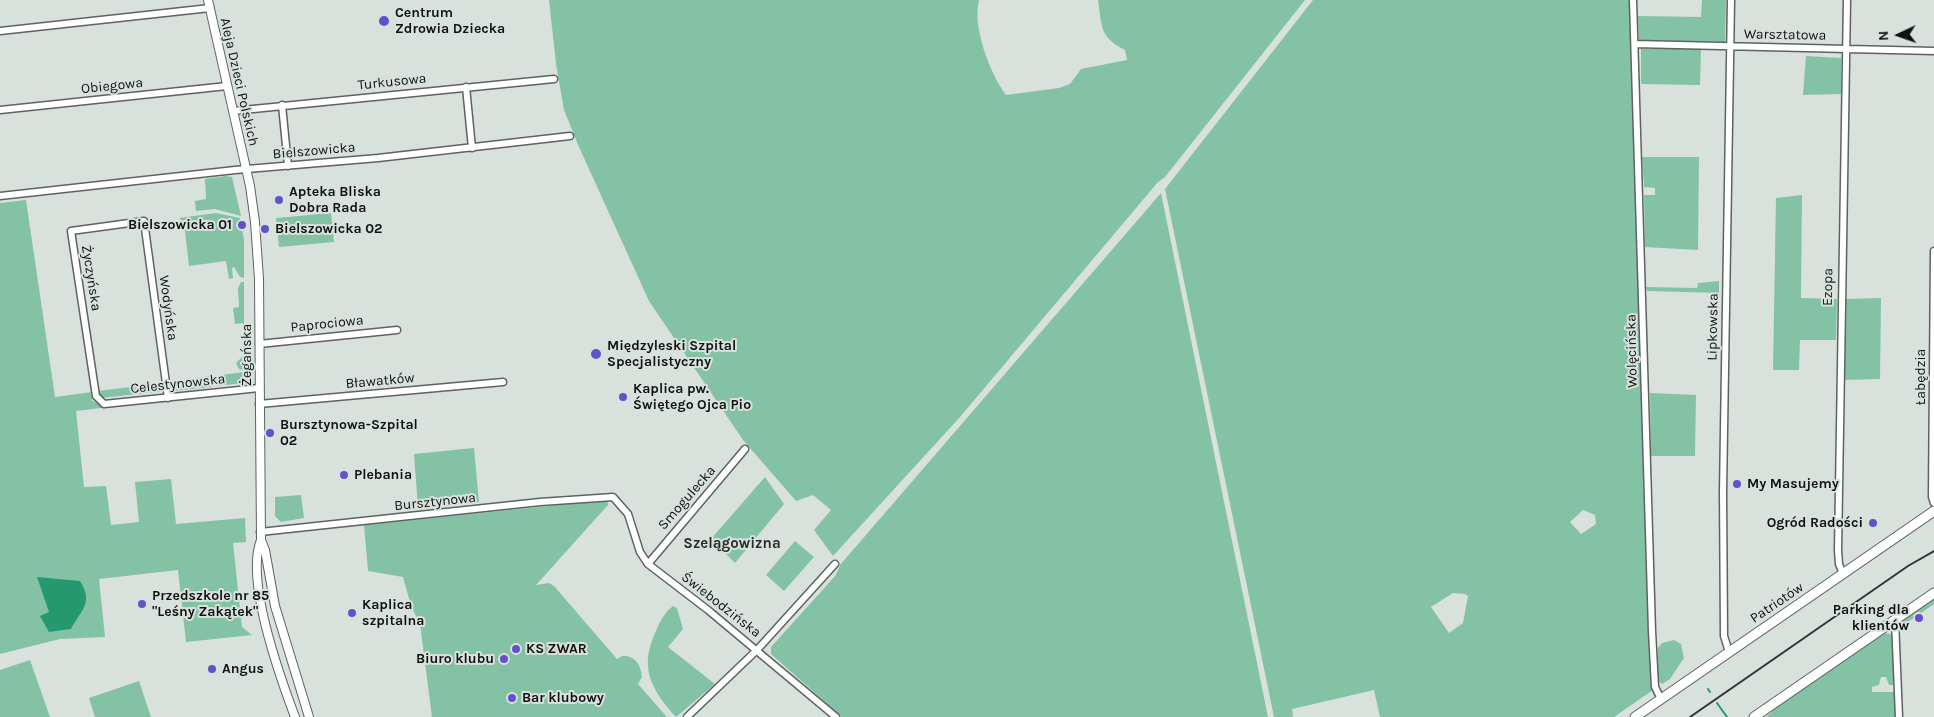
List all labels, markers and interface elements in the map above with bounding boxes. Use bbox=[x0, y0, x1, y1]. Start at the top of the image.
place label: Centrum Zdrowia Dziecka bbox=[395, 5, 505, 38]
north arrow bbox=[1874, 10, 1924, 60]
marker: Centrum Zdrowia Dziecka bbox=[377, 14, 391, 28]
street label: Aleja Dzieci Polskich bbox=[216, 16, 262, 148]
street label: Warsztatowa bbox=[1744, 26, 1826, 44]
text: N bbox=[1875, 30, 1892, 41]
street label: Turkusowa bbox=[357, 70, 427, 94]
street label: Obiegowa bbox=[80, 74, 144, 98]
street label: Bielszowicka bbox=[272, 139, 356, 163]
place label: Apteka Bliska Dobra Rada bbox=[289, 184, 381, 216]
marker: Apteka Bliska Dobra Rada bbox=[273, 194, 285, 206]
place label: Bielszowicka 01 bbox=[128, 217, 232, 233]
marker: Bielszowicka 01 bbox=[236, 219, 248, 231]
place label: Bielszowicka 02 bbox=[275, 221, 383, 237]
marker: Bielszowicka 02 bbox=[259, 223, 271, 235]
street label: Życzyńska bbox=[77, 244, 105, 312]
street label: Ezopa bbox=[1819, 268, 1837, 306]
street label: Wodyńska bbox=[155, 274, 181, 342]
street label: Lipkowska bbox=[1704, 293, 1722, 361]
street label: Paprociowa bbox=[290, 312, 364, 336]
street label: Wolęcińska bbox=[1623, 314, 1641, 388]
street label: Żegańska bbox=[239, 324, 255, 386]
place label: Międzyleski Szpital Specjalistyczny bbox=[607, 338, 736, 371]
marker: Międzyleski Szpital Specjalistyczny bbox=[589, 347, 603, 361]
street label: Łabędzia bbox=[1913, 349, 1929, 405]
street label: Bławatków bbox=[345, 370, 415, 392]
street label: Celestynowska bbox=[130, 371, 226, 397]
place label: Kaplica pw. Świętego Ojca Pio bbox=[633, 381, 751, 414]
marker: Kaplica pw. Świętego Ojca Pio bbox=[617, 391, 629, 403]
place label: Bursztynowa-Szpital 02 bbox=[280, 417, 418, 450]
marker: Bursztynowa-Szpital 02 bbox=[264, 427, 276, 439]
street label: Smogulecka bbox=[655, 462, 719, 534]
place label: Plebania bbox=[354, 467, 412, 483]
marker: Plebania bbox=[338, 469, 350, 481]
place label: My Masujemy bbox=[1747, 476, 1839, 492]
marker: My Masujemy bbox=[1731, 478, 1743, 490]
street label: Bursztynowa bbox=[393, 489, 477, 515]
place label: Ogród Radości bbox=[1767, 515, 1863, 531]
marker: Ogród Radości bbox=[1867, 517, 1879, 529]
district label: Szelągowizna bbox=[683, 535, 781, 553]
street label: Świebodzińska bbox=[678, 569, 764, 641]
street label: Patriotów bbox=[1747, 579, 1807, 627]
place label: Przedszkole nr 85 "Leśny Zakątek" bbox=[152, 588, 269, 620]
place label: Kaplica szpitalna bbox=[362, 597, 424, 630]
marker: Przedszkole nr 85 "Leśny Zakątek" bbox=[136, 598, 148, 610]
place label: Parking dla klientów bbox=[1833, 602, 1909, 634]
marker: Kaplica szpitalna bbox=[346, 607, 358, 619]
marker: Parking dla klientów bbox=[1913, 612, 1925, 624]
place label: KS ZWAR bbox=[526, 641, 587, 657]
marker: KS ZWAR bbox=[510, 643, 522, 655]
place label: Biuro klubu bbox=[416, 651, 494, 667]
marker: Biuro klubu bbox=[498, 653, 510, 665]
place label: Angus bbox=[222, 661, 264, 677]
marker: Angus bbox=[206, 663, 218, 675]
place label: Bar klubowy bbox=[522, 690, 604, 706]
marker: Bar klubowy bbox=[506, 692, 518, 704]

